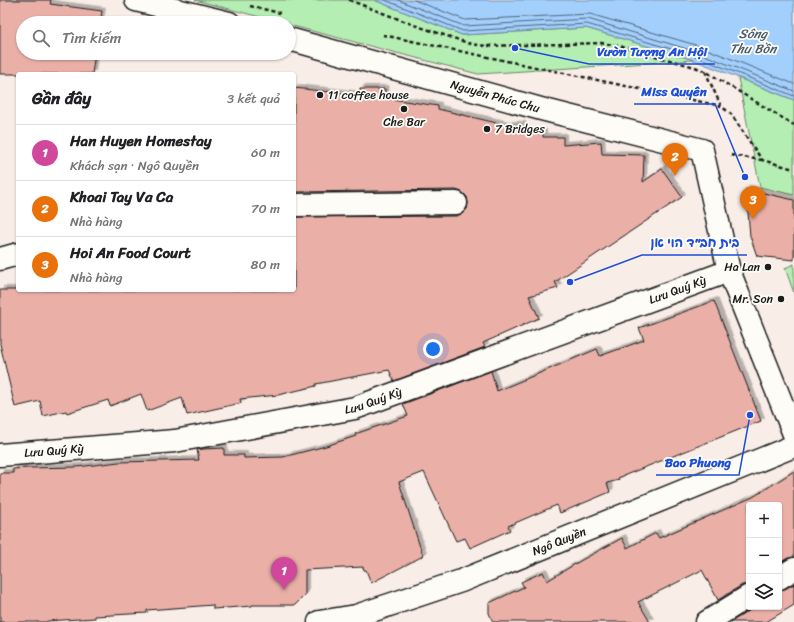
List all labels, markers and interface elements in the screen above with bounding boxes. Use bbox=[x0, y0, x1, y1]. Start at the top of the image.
search box bbox=[16, 16, 296, 60]
water label: Sông Thu Bồn bbox=[730, 22, 778, 60]
text: Tìm kiếm bbox=[62, 25, 121, 51]
icon: search bbox=[30, 27, 52, 49]
callout: Vườn Tượng An Hội bbox=[589, 39, 715, 64]
text: Vườn Tượng An Hội bbox=[597, 40, 709, 63]
street label: Nguyễn Phúc Chu bbox=[448, 73, 543, 119]
callout: Miss Quyên bbox=[634, 79, 715, 104]
text: Miss Quyên bbox=[640, 80, 708, 103]
text: Gần đây bbox=[32, 83, 91, 113]
place label: 11 coffee house bbox=[328, 84, 409, 106]
text: 3 kết quả bbox=[227, 87, 280, 110]
marker: 11 coffee house bbox=[315, 90, 325, 100]
marker: Che Bar bbox=[399, 104, 409, 114]
place label: Che Bar bbox=[383, 111, 426, 133]
place label: 7 Bridges bbox=[495, 118, 545, 140]
marker: 7 Bridges bbox=[482, 124, 492, 134]
text: Han Huyen Homestay bbox=[70, 128, 212, 154]
text: 1 bbox=[42, 141, 48, 164]
text: 60 m bbox=[251, 141, 280, 164]
pin: 2 bbox=[662, 143, 688, 176]
text: Khách sạn · Ngô Quyền bbox=[70, 154, 199, 177]
text: Khoai Tay Va Ca bbox=[70, 184, 173, 210]
pin: 3 bbox=[740, 186, 766, 219]
text: 2 bbox=[41, 197, 49, 220]
text: 70 m bbox=[251, 197, 280, 220]
text: Nhà hàng bbox=[70, 210, 123, 233]
callout: בית חב"ד הוי אן bbox=[642, 230, 747, 255]
text: בית חב"ד הוי אן bbox=[651, 231, 739, 254]
text: Hoi An Food Court bbox=[70, 240, 191, 266]
text: 3 bbox=[41, 253, 49, 276]
text: 80 m bbox=[251, 253, 280, 276]
place label: Ha Lan bbox=[724, 256, 761, 278]
marker: Ha Lan bbox=[763, 262, 773, 272]
text: Nhà hàng bbox=[70, 266, 123, 289]
street label: Lưu Quý Kỳ bbox=[646, 269, 710, 310]
place label: Mr. Son bbox=[732, 288, 774, 310]
marker: Mr. Son bbox=[776, 294, 786, 304]
your location bbox=[423, 339, 443, 359]
street label: Lưu Quý Kỳ bbox=[343, 380, 406, 421]
street label: Lưu Quý Kỳ bbox=[23, 437, 85, 464]
callout: Bao Phuong bbox=[656, 450, 739, 475]
text: Bao Phuong bbox=[665, 451, 732, 474]
map controls bbox=[746, 502, 782, 610]
button: + bbox=[746, 502, 782, 538]
street label: Ngô Quyền bbox=[529, 520, 590, 562]
button: − bbox=[746, 538, 782, 574]
pin: 1 bbox=[271, 557, 297, 590]
button: layers bbox=[746, 574, 782, 610]

